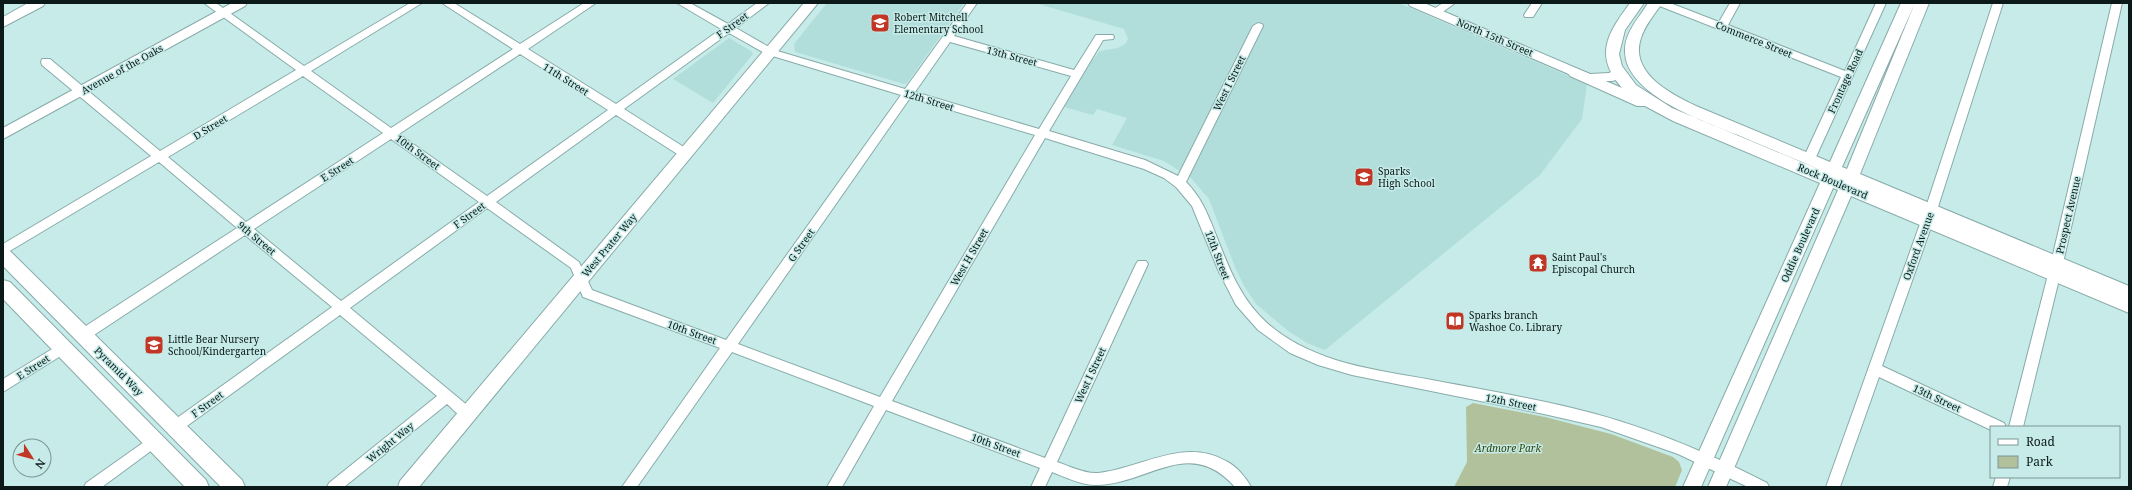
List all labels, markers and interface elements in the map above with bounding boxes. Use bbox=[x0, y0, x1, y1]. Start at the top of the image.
street label: F Street bbox=[713, 8, 751, 41]
place label: Robert Mitchell Elementary School bbox=[894, 10, 983, 36]
school or university icon: Robert Mitchell Elementary School bbox=[869, 12, 891, 34]
street label: North 15th Street bbox=[1454, 15, 1536, 60]
street label: Commerce Street bbox=[1714, 17, 1795, 61]
street label: Avenue of the Oaks bbox=[79, 40, 166, 97]
street label: 13th Street bbox=[985, 43, 1039, 70]
street label: Frontage Road bbox=[1824, 47, 1866, 115]
street label: West I Street bbox=[1210, 53, 1249, 113]
street label: 11th Street bbox=[540, 59, 592, 99]
street label: 12th Street bbox=[902, 86, 956, 114]
street label: D Street bbox=[190, 111, 230, 143]
street label: 10th Street bbox=[393, 131, 443, 173]
street label: E Street bbox=[318, 153, 357, 185]
street label: Rock Boulevard bbox=[1796, 160, 1870, 202]
place label: Sparks High School bbox=[1378, 164, 1435, 190]
school or university icon: Sparks High School bbox=[1353, 166, 1375, 188]
street label: Prospect Avenue bbox=[2052, 175, 2084, 255]
street label: F Street bbox=[450, 198, 488, 231]
street label: Oddie Boulevard bbox=[1777, 206, 1823, 284]
street label: West Prater Way bbox=[578, 210, 640, 280]
street label: Oxford Avenue bbox=[1899, 210, 1937, 282]
street label: 9th Street bbox=[235, 218, 279, 258]
street label: G Street bbox=[784, 225, 818, 264]
street label: West H Street bbox=[947, 225, 991, 288]
street label: 12th Street bbox=[1202, 228, 1234, 282]
place label: Saint Paul's Episcopal Church bbox=[1552, 250, 1636, 276]
temple icon: Saint Paul's Episcopal Church bbox=[1527, 252, 1549, 274]
place label: Sparks branch Washoe Co. Library bbox=[1469, 308, 1562, 334]
library icon: Sparks branch Washoe Co. Library bbox=[1444, 310, 1466, 332]
street label: 10th Street bbox=[665, 317, 719, 348]
place label: Little Bear Nursery School/Kindergarten bbox=[168, 332, 267, 358]
school or university icon: Little Bear Nursery School/Kindergarten bbox=[143, 334, 165, 356]
street label: Pyramid Way bbox=[91, 343, 147, 399]
street label: West I Street bbox=[1071, 344, 1109, 405]
street label: E Street bbox=[14, 351, 53, 383]
street label: 13th Street bbox=[1911, 381, 1964, 415]
street label: F Street bbox=[188, 387, 226, 420]
street label: 12th Street bbox=[1484, 390, 1538, 414]
street label: Wright Way bbox=[363, 418, 417, 465]
legend bbox=[1990, 426, 2120, 478]
street label: 10th Street bbox=[969, 430, 1023, 461]
text: Road bbox=[2026, 433, 2056, 450]
north arrow bbox=[12, 438, 52, 478]
park label: Ardmore Park bbox=[1474, 441, 1542, 455]
text: Park bbox=[2026, 453, 2054, 470]
text: N bbox=[32, 456, 49, 472]

